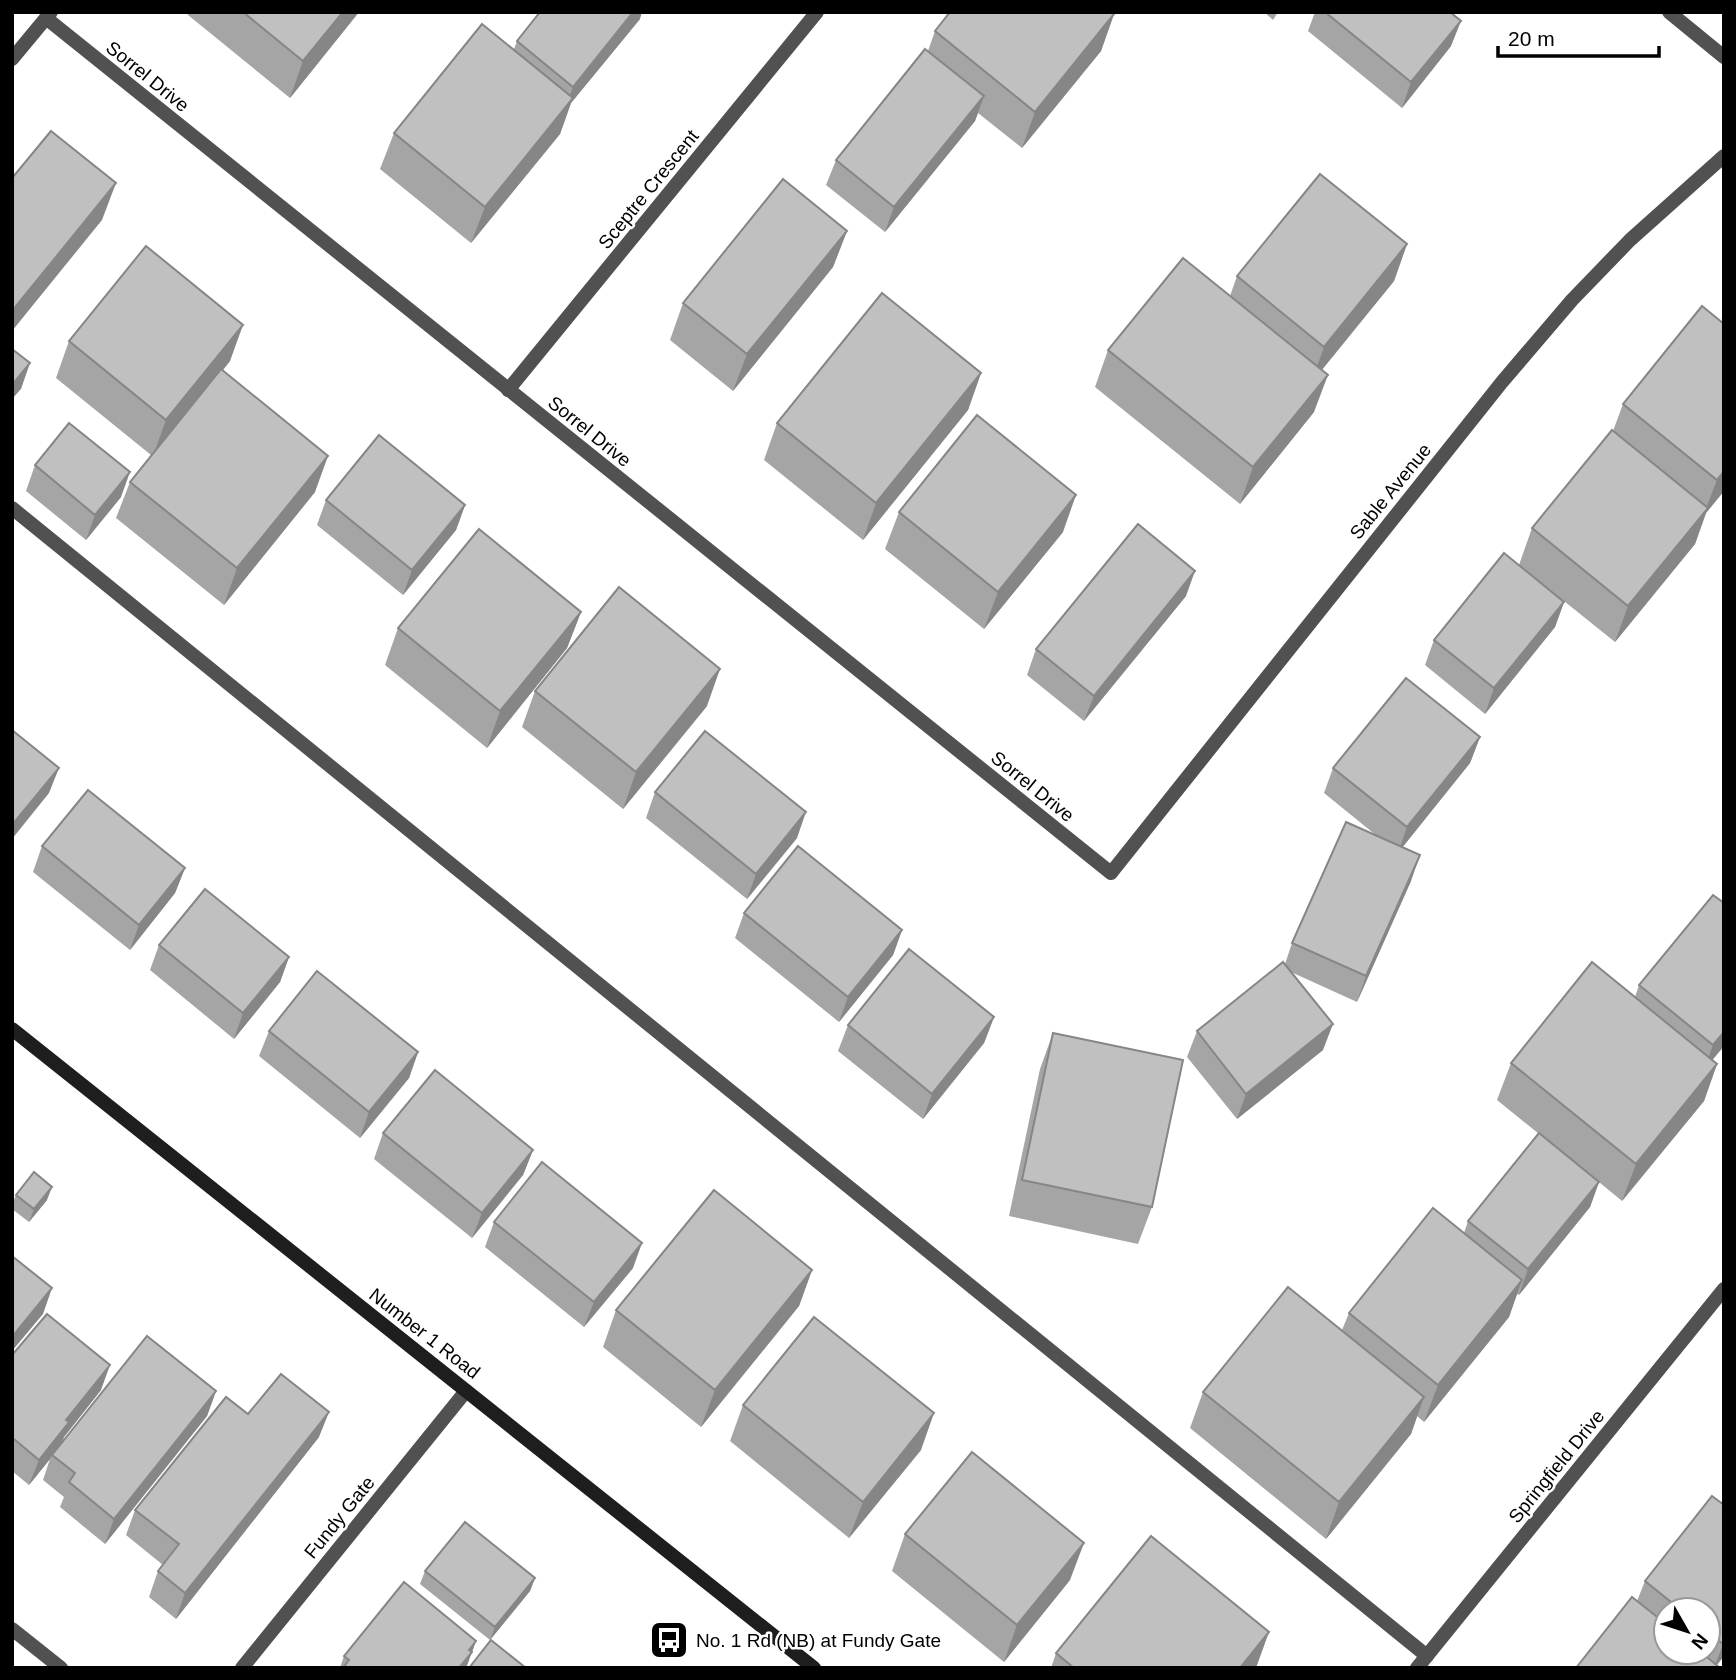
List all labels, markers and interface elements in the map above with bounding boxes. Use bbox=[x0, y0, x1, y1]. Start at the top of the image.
scale bar bbox=[1498, 14, 1659, 58]
text: 20 m bbox=[1508, 27, 1555, 50]
street label: Sorrel Drive bbox=[102, 37, 193, 116]
street label: Sceptre Crescent bbox=[594, 125, 703, 253]
street label: Sorrel Drive bbox=[544, 392, 635, 471]
street label: Sable Avenue bbox=[1345, 439, 1435, 543]
street label: Sorrel Drive bbox=[987, 747, 1078, 826]
street label: Number 1 Road bbox=[365, 1284, 484, 1383]
street label: Springfield Drive bbox=[1504, 1406, 1608, 1527]
street label: Fundy Gate bbox=[300, 1472, 379, 1563]
north arrow bbox=[1652, 1596, 1722, 1666]
bus stop icon: No. 1 Rd (NB) at Fundy Gate bbox=[648, 1619, 690, 1661]
text: N bbox=[1687, 1629, 1712, 1653]
place label: No. 1 Rd (NB) at Fundy Gate bbox=[696, 1630, 941, 1651]

